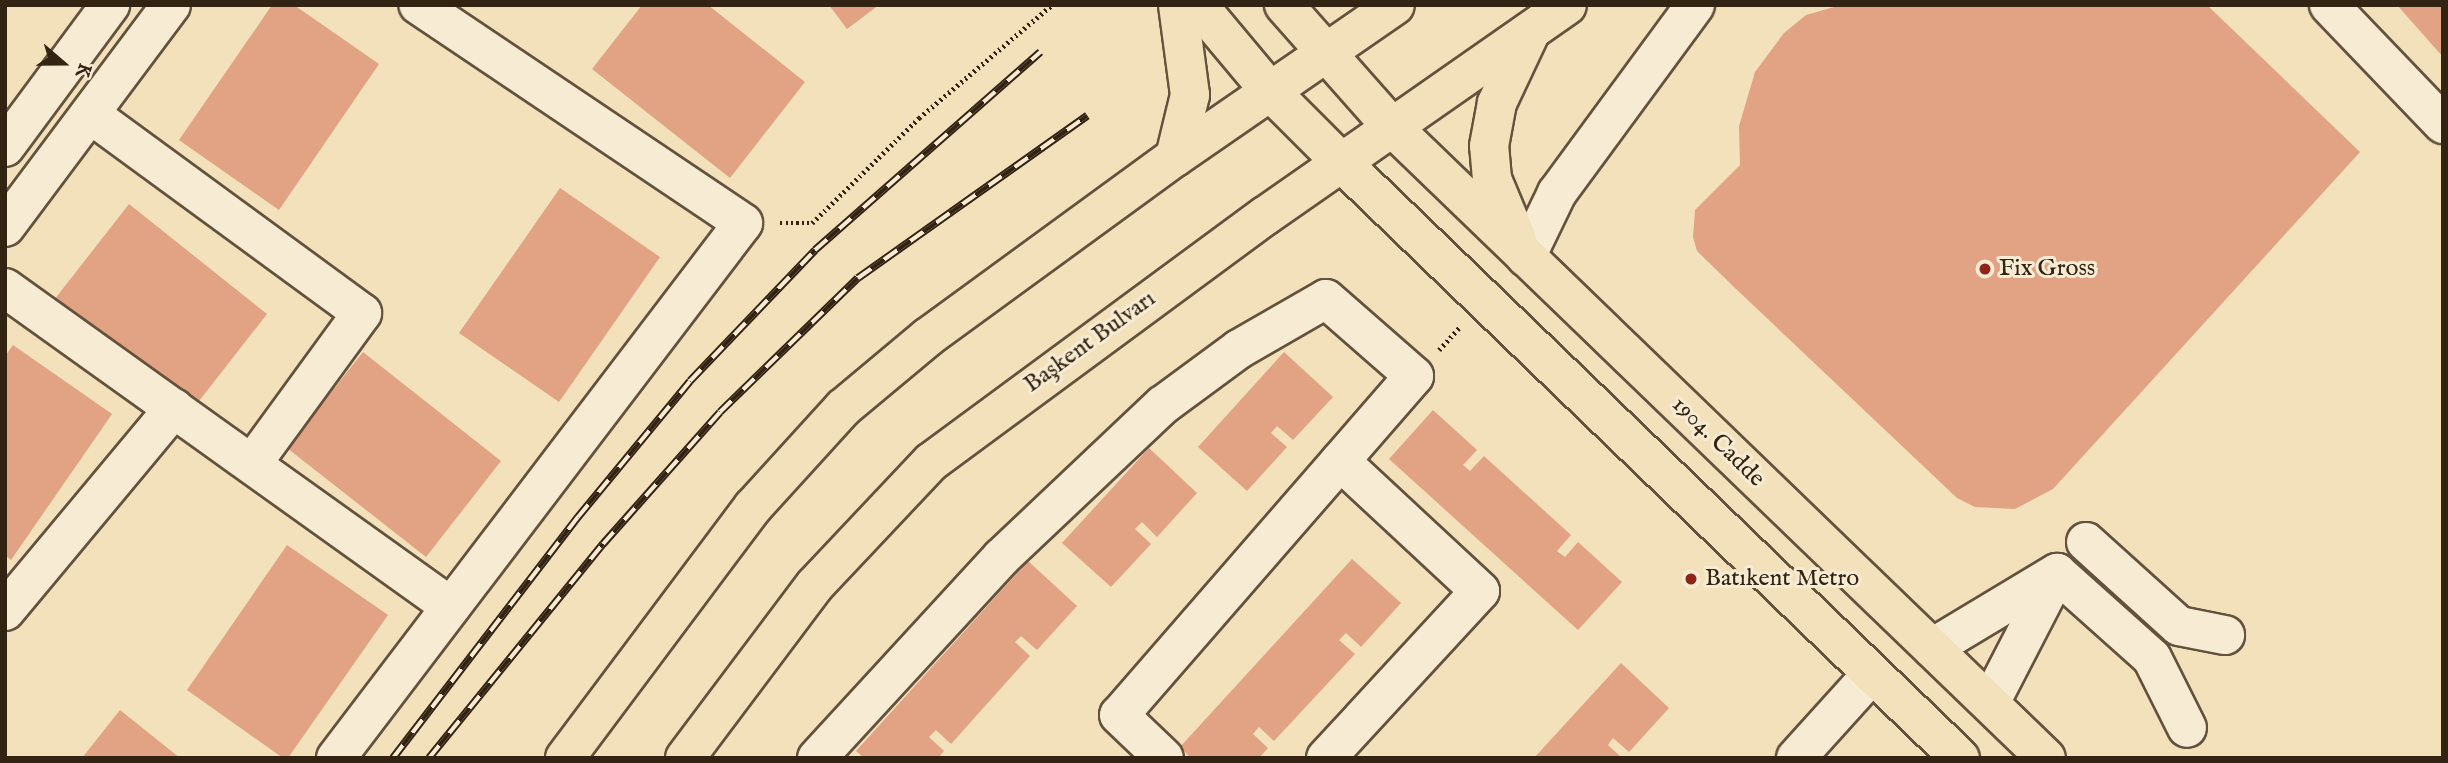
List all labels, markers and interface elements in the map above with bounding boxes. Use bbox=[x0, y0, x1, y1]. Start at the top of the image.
north arrow bbox=[28, 28, 98, 98]
text: K bbox=[69, 60, 96, 81]
place label: Fix Gross bbox=[1999, 255, 2095, 283]
marker: Fix Gross bbox=[1977, 261, 1993, 277]
street label: Başkent Bulvarı bbox=[1019, 285, 1161, 399]
street label: 1904. Cadde bbox=[1666, 391, 1770, 493]
place label: Batıkent Metro bbox=[1705, 565, 1859, 593]
marker: Batıkent Metro bbox=[1683, 571, 1699, 587]

